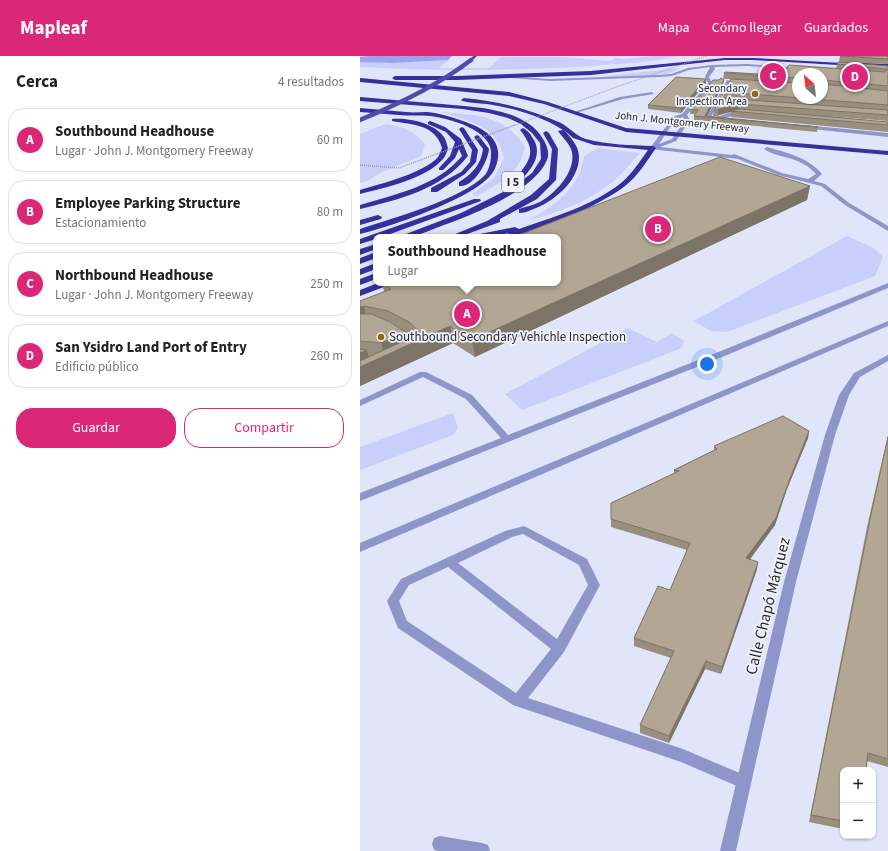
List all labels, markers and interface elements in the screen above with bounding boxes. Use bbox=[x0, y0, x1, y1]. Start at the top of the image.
text: Mapleaf bbox=[20, 15, 87, 42]
text: Mapa bbox=[658, 18, 690, 38]
text: Cómo llegar bbox=[712, 18, 782, 38]
text: Guardados bbox=[804, 18, 868, 38]
pin: C bbox=[760, 61, 786, 91]
pin: D bbox=[842, 62, 868, 92]
north arrow bbox=[792, 68, 828, 104]
text: Cerca bbox=[16, 70, 58, 94]
text: 4 resultados bbox=[278, 73, 344, 91]
place label: Secondary Inspection Area bbox=[676, 81, 747, 109]
marker: Secondary Inspection Area bbox=[750, 89, 760, 99]
street label: John J. Montgomery Freeway bbox=[614, 108, 750, 136]
text: Southbound Headhouse bbox=[55, 121, 214, 142]
text: A bbox=[26, 131, 34, 149]
text: 60 m bbox=[317, 131, 343, 149]
text: Lugar · John J. Montgomery Freeway bbox=[55, 142, 253, 160]
road number: I 5 bbox=[502, 172, 524, 192]
text: Employee Parking Structure bbox=[55, 193, 241, 214]
text: B bbox=[26, 203, 34, 221]
text: 80 m bbox=[317, 203, 343, 221]
text: Estacionamiento bbox=[55, 214, 146, 232]
pin: B bbox=[645, 214, 671, 244]
popup bbox=[373, 234, 561, 286]
text: Southbound Headhouse bbox=[387, 241, 547, 262]
text: Lugar bbox=[387, 262, 418, 280]
text: Northbound Headhouse bbox=[55, 265, 213, 286]
text: C bbox=[26, 275, 34, 293]
text: 250 m bbox=[310, 275, 343, 293]
text: Lugar · John J. Montgomery Freeway bbox=[55, 286, 253, 304]
pin: A bbox=[454, 299, 480, 329]
place label: Southbound Secondary Vehichle Inspection bbox=[389, 328, 626, 346]
marker: Southbound Secondary Vehichle Inspection bbox=[376, 332, 386, 342]
text: San Ysidro Land Port of Entry bbox=[55, 337, 247, 358]
text: D bbox=[26, 347, 34, 365]
text: 260 m bbox=[310, 347, 343, 365]
your location bbox=[697, 354, 717, 374]
text: Edificio público bbox=[55, 358, 139, 376]
button: Guardar bbox=[16, 408, 176, 448]
button: Compartir bbox=[184, 408, 344, 448]
street label: Calle Chapó Márquez bbox=[740, 535, 796, 677]
map controls bbox=[840, 767, 876, 839]
button: + bbox=[840, 767, 876, 803]
button: − bbox=[840, 803, 876, 839]

